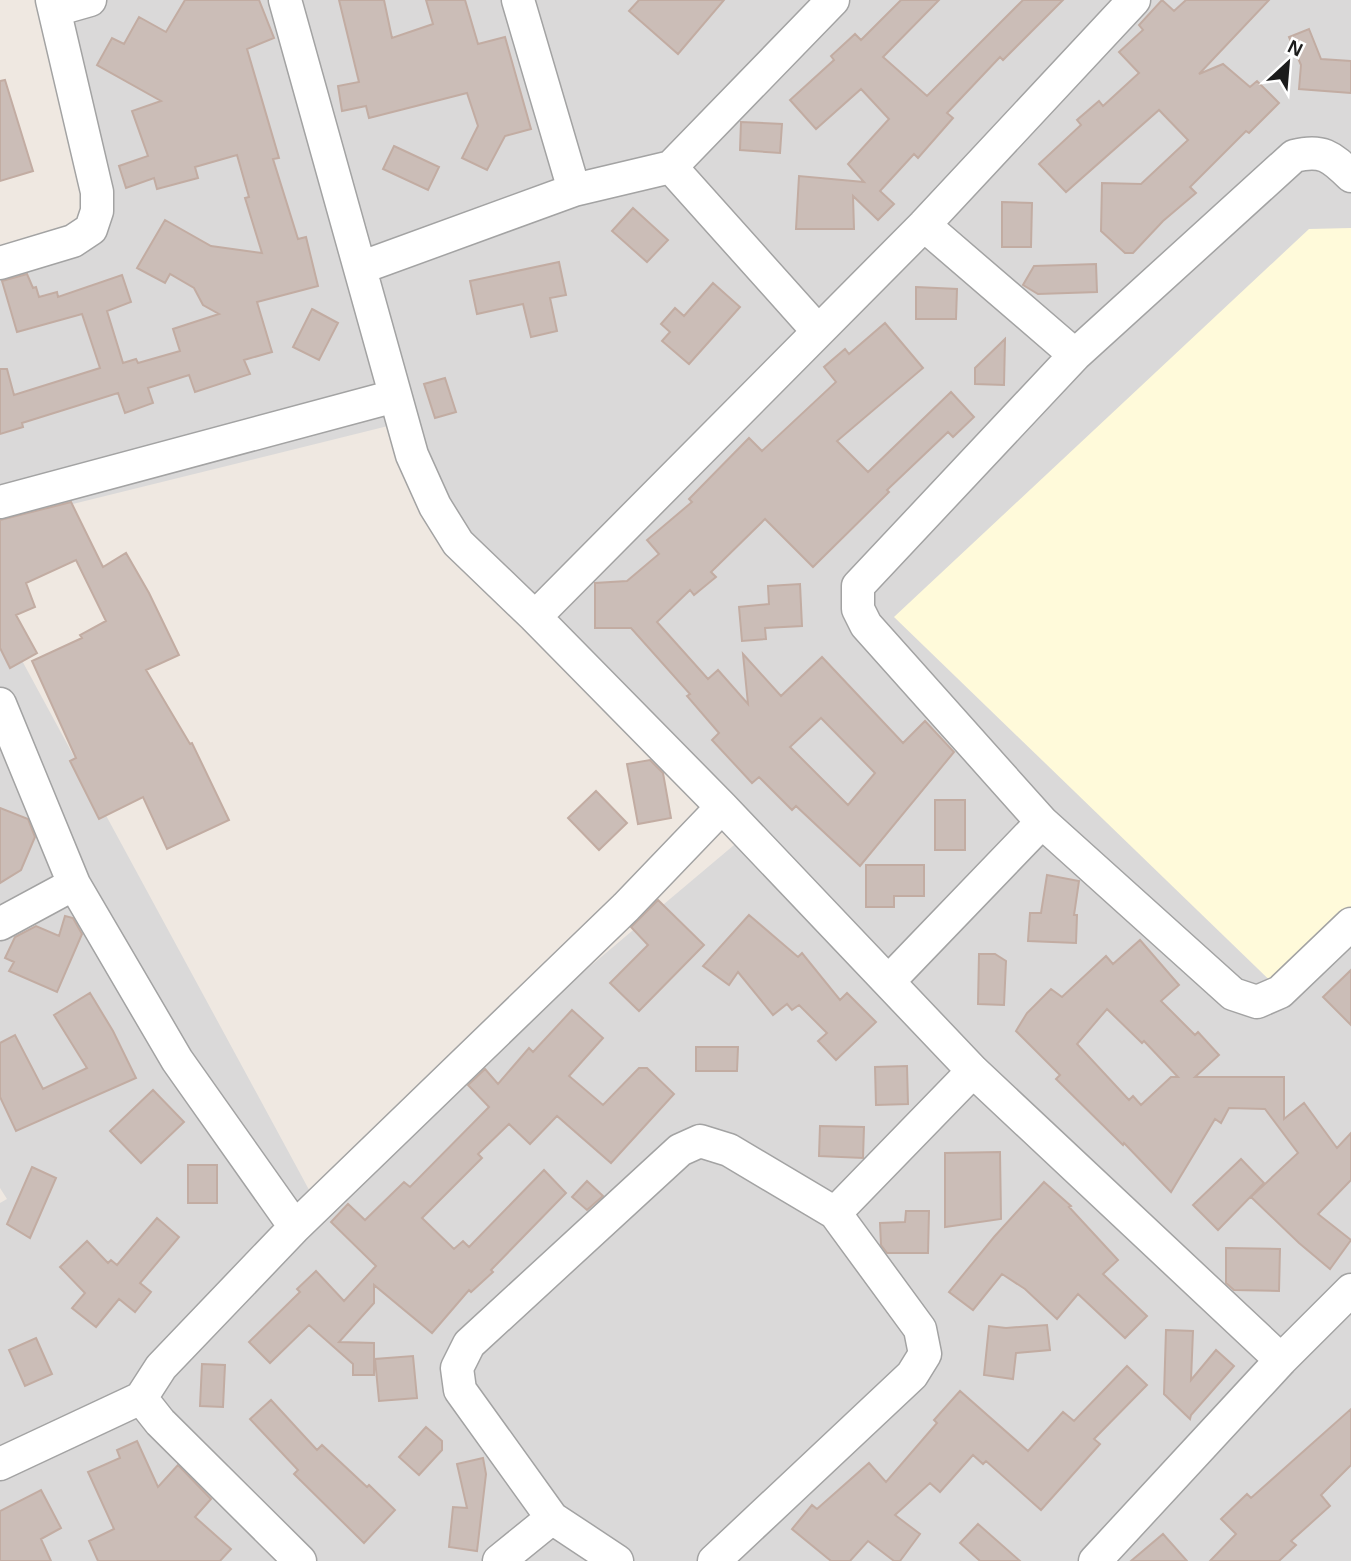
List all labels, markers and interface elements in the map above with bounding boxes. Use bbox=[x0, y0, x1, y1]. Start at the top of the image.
north arrow bbox=[1253, 28, 1323, 98]
text: N bbox=[1284, 36, 1306, 61]

